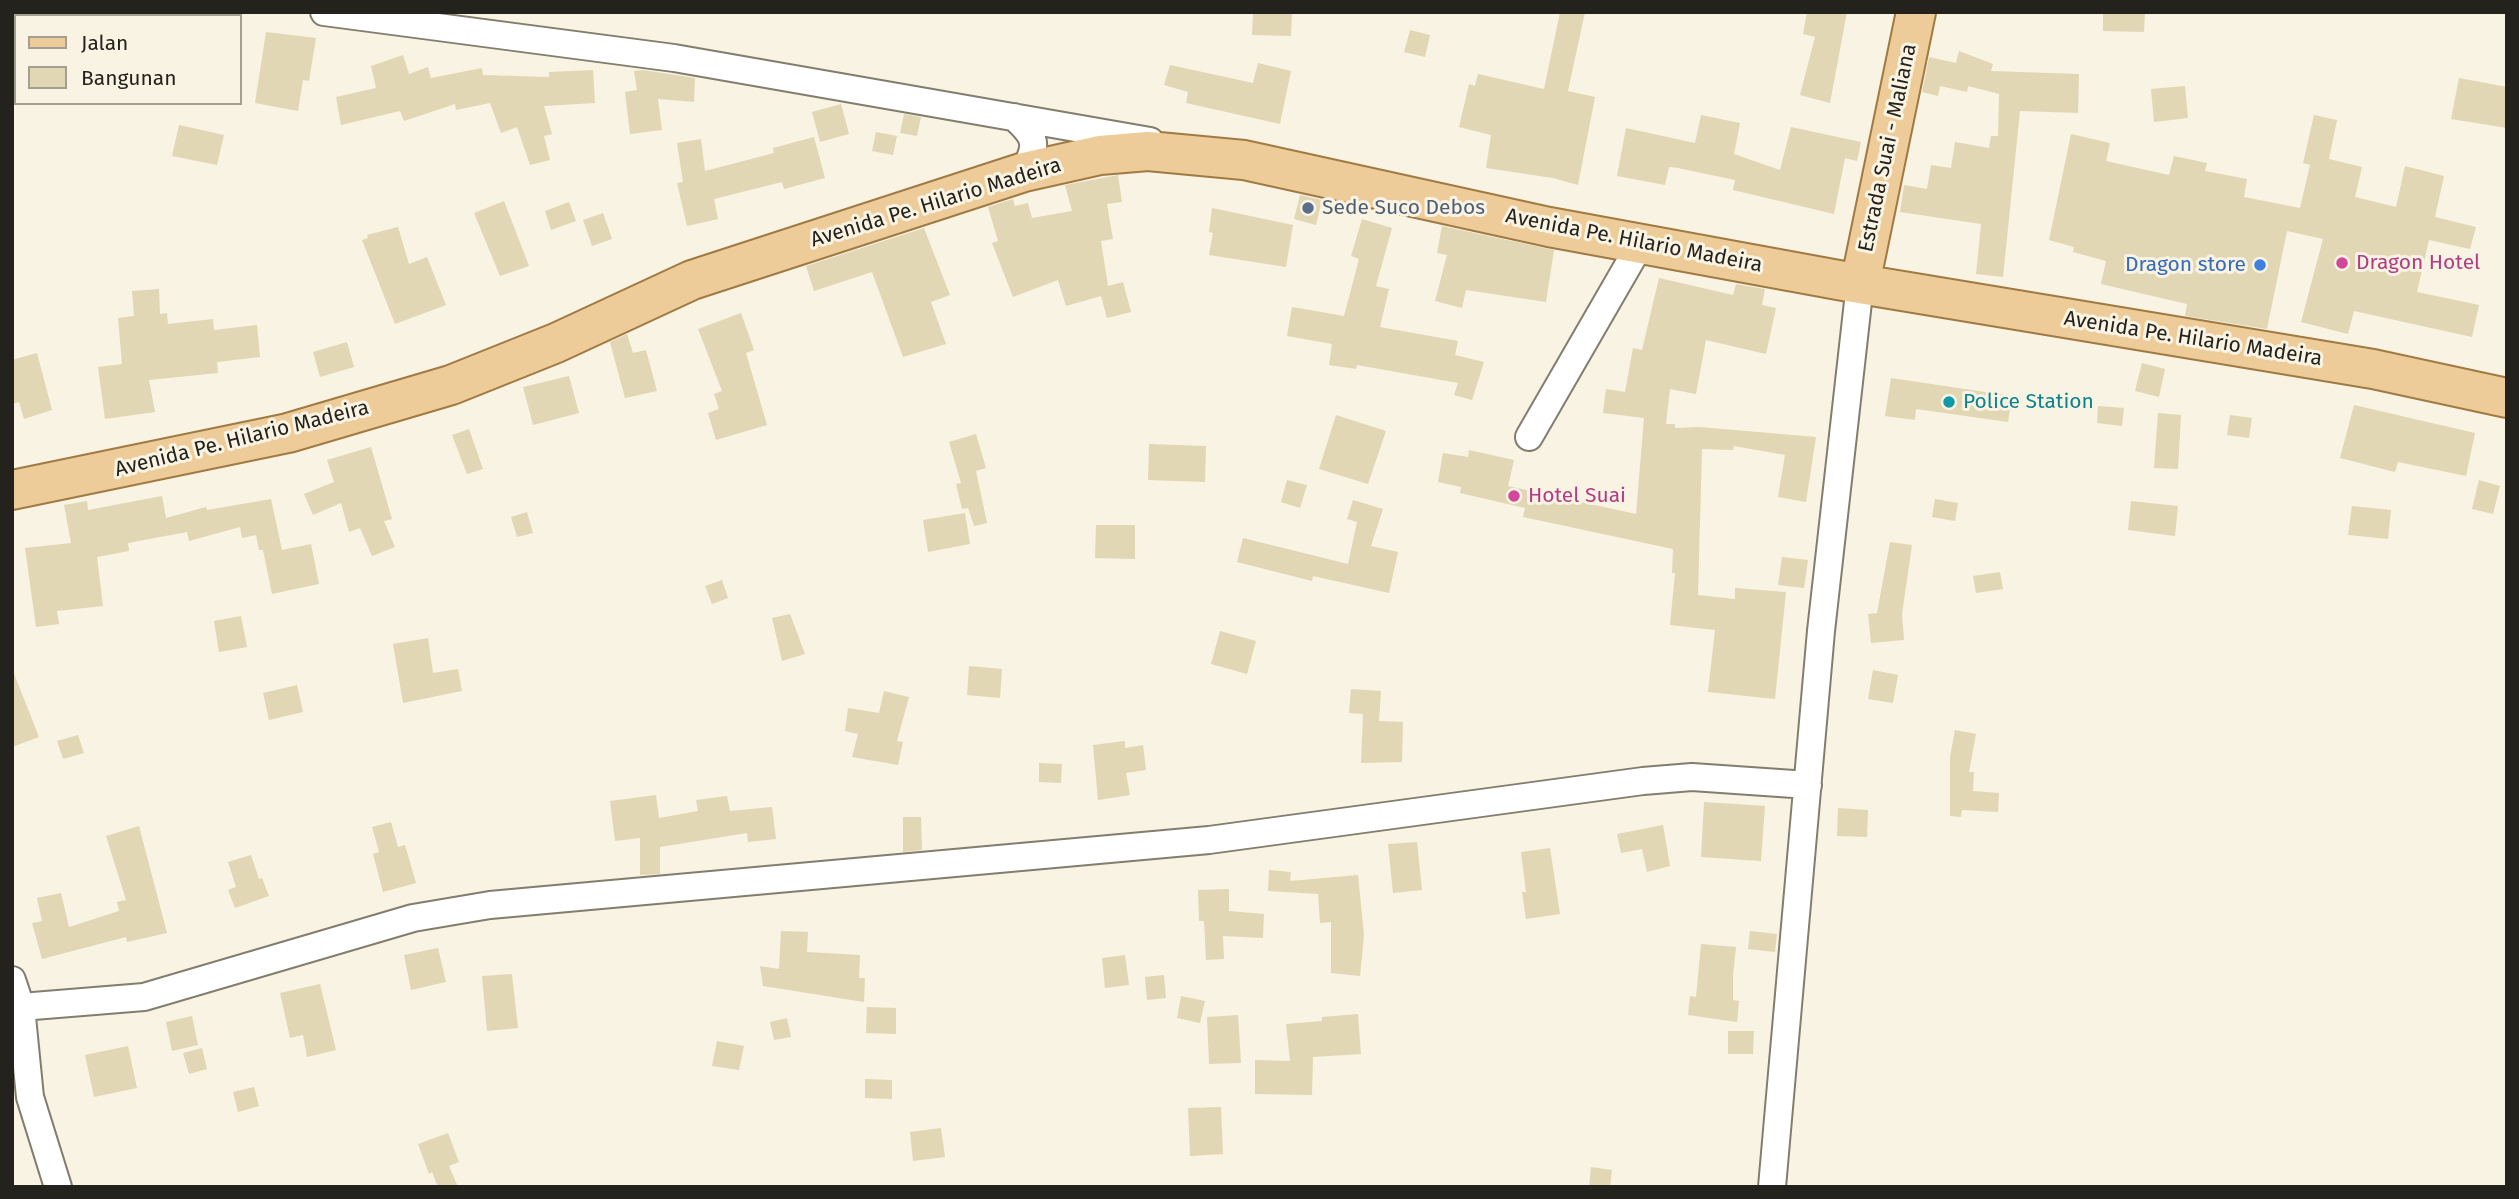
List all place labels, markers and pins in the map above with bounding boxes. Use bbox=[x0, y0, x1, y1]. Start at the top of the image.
place label: Sede Suco Debos bbox=[1322, 195, 1485, 221]
marker: Sede Suco Debos bbox=[1300, 200, 1316, 216]
place label: Dragon Hotel bbox=[2356, 250, 2480, 276]
place label: Dragon store bbox=[2125, 252, 2246, 278]
marker: Dragon Hotel bbox=[2334, 255, 2350, 271]
marker: Dragon store bbox=[2252, 257, 2268, 273]
place label: Police Station bbox=[1963, 389, 2094, 415]
marker: Police Station bbox=[1941, 394, 1957, 410]
place label: Hotel Suai bbox=[1528, 483, 1626, 509]
marker: Hotel Suai bbox=[1506, 488, 1522, 504]

